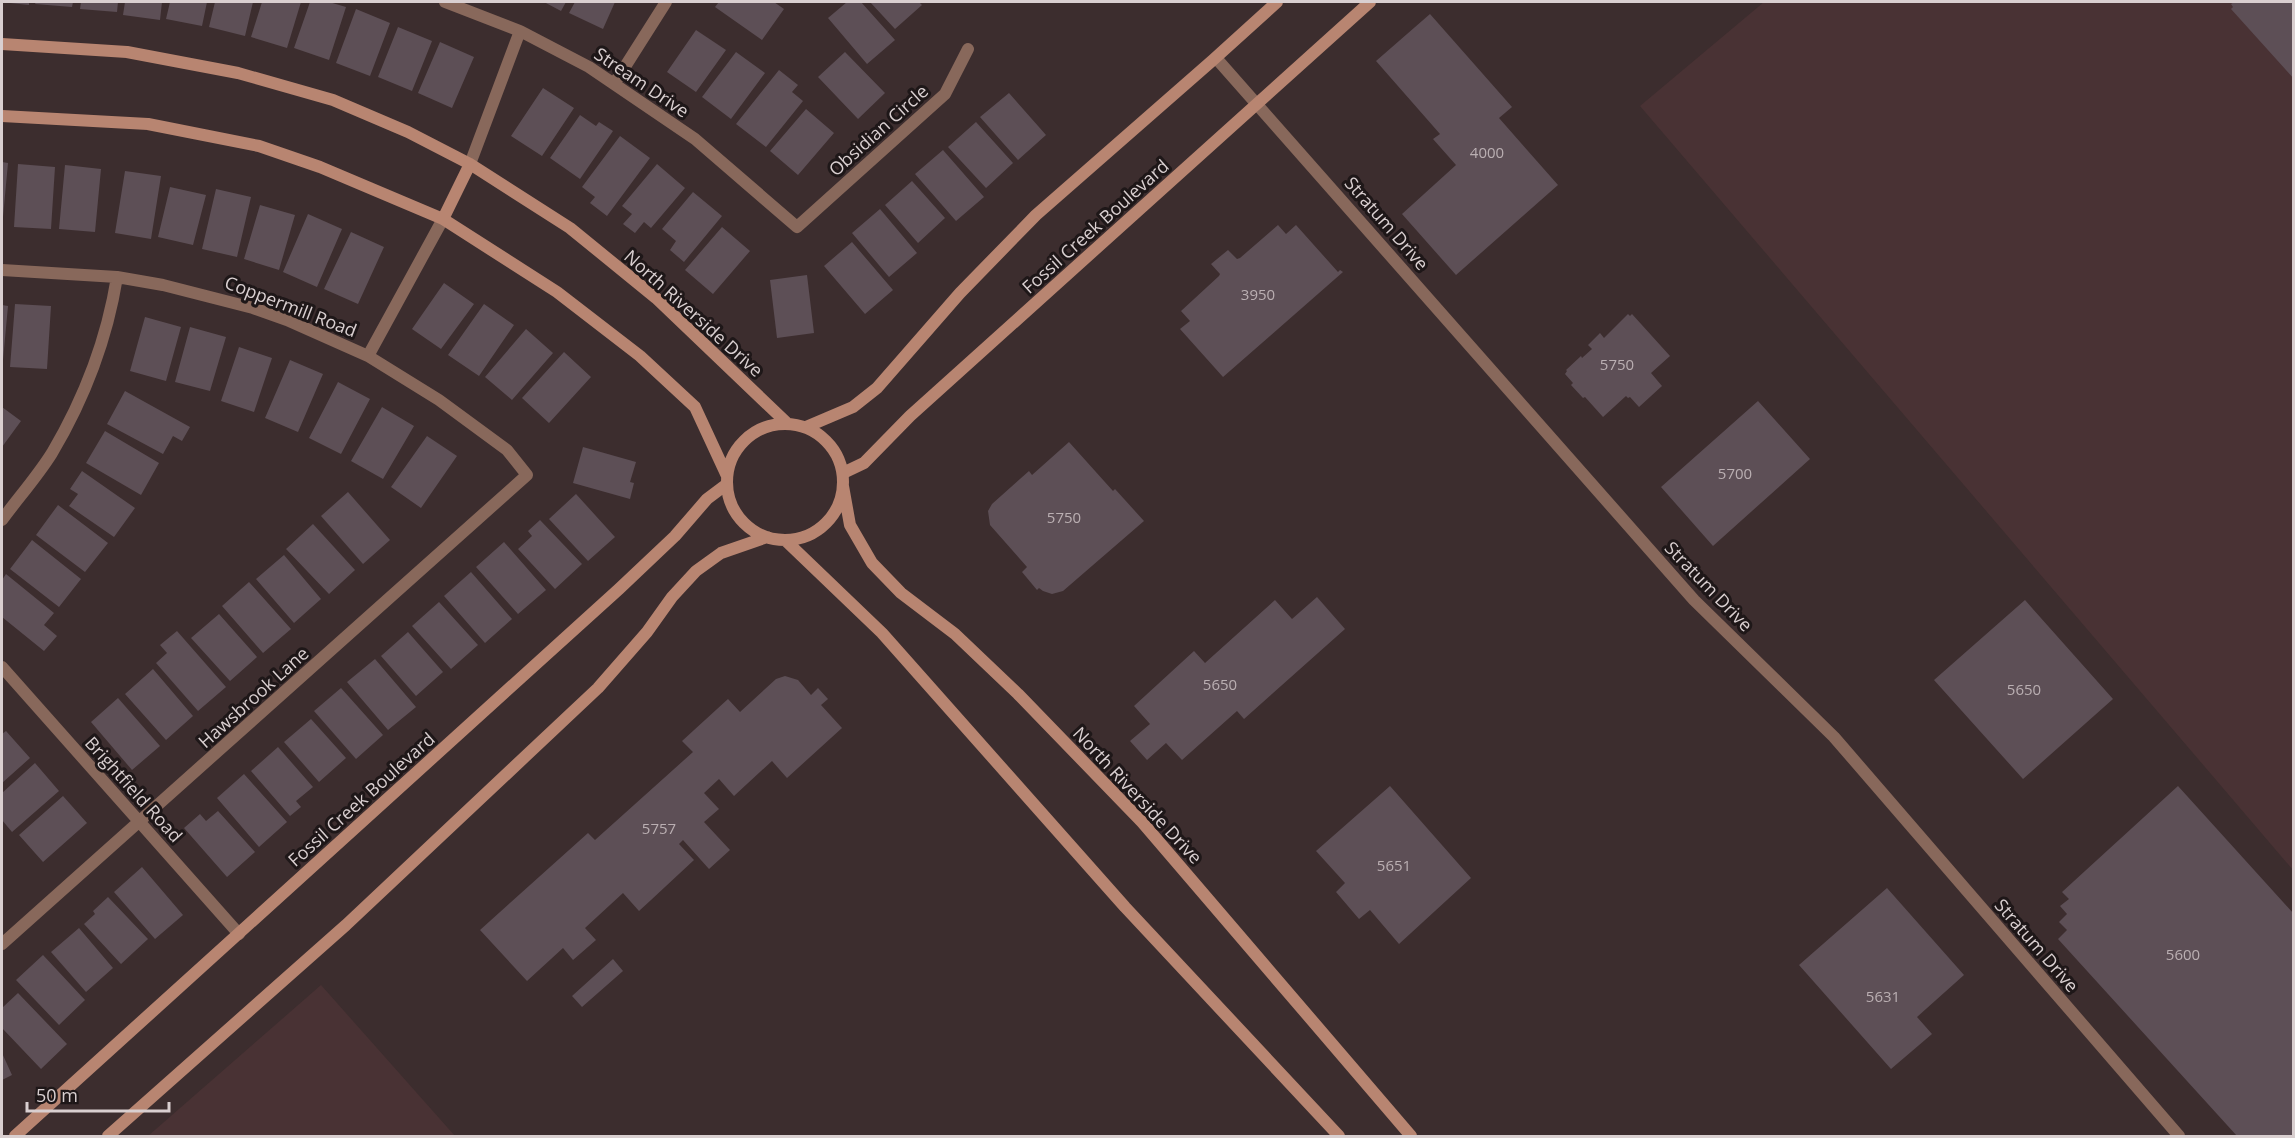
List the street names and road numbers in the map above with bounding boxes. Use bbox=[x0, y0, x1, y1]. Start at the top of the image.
street label: Stream Drive bbox=[590, 42, 694, 122]
street label: Obsidian Circle bbox=[823, 79, 933, 181]
street label: Fossil Creek Boulevard bbox=[1017, 154, 1173, 298]
street label: Stratum Drive bbox=[1340, 171, 1434, 275]
street label: North Riverside Drive bbox=[619, 244, 769, 382]
street label: Coppermill Road bbox=[222, 270, 360, 342]
street label: Stratum Drive bbox=[1660, 536, 1758, 636]
street label: Hawsbrook Lane bbox=[193, 641, 313, 753]
street label: North Riverside Drive bbox=[1068, 721, 1208, 869]
street label: Fossil Creek Boulevard bbox=[283, 727, 439, 871]
street label: Brightfield Road bbox=[80, 731, 188, 847]
street label: Stratum Drive bbox=[1990, 893, 2084, 997]

